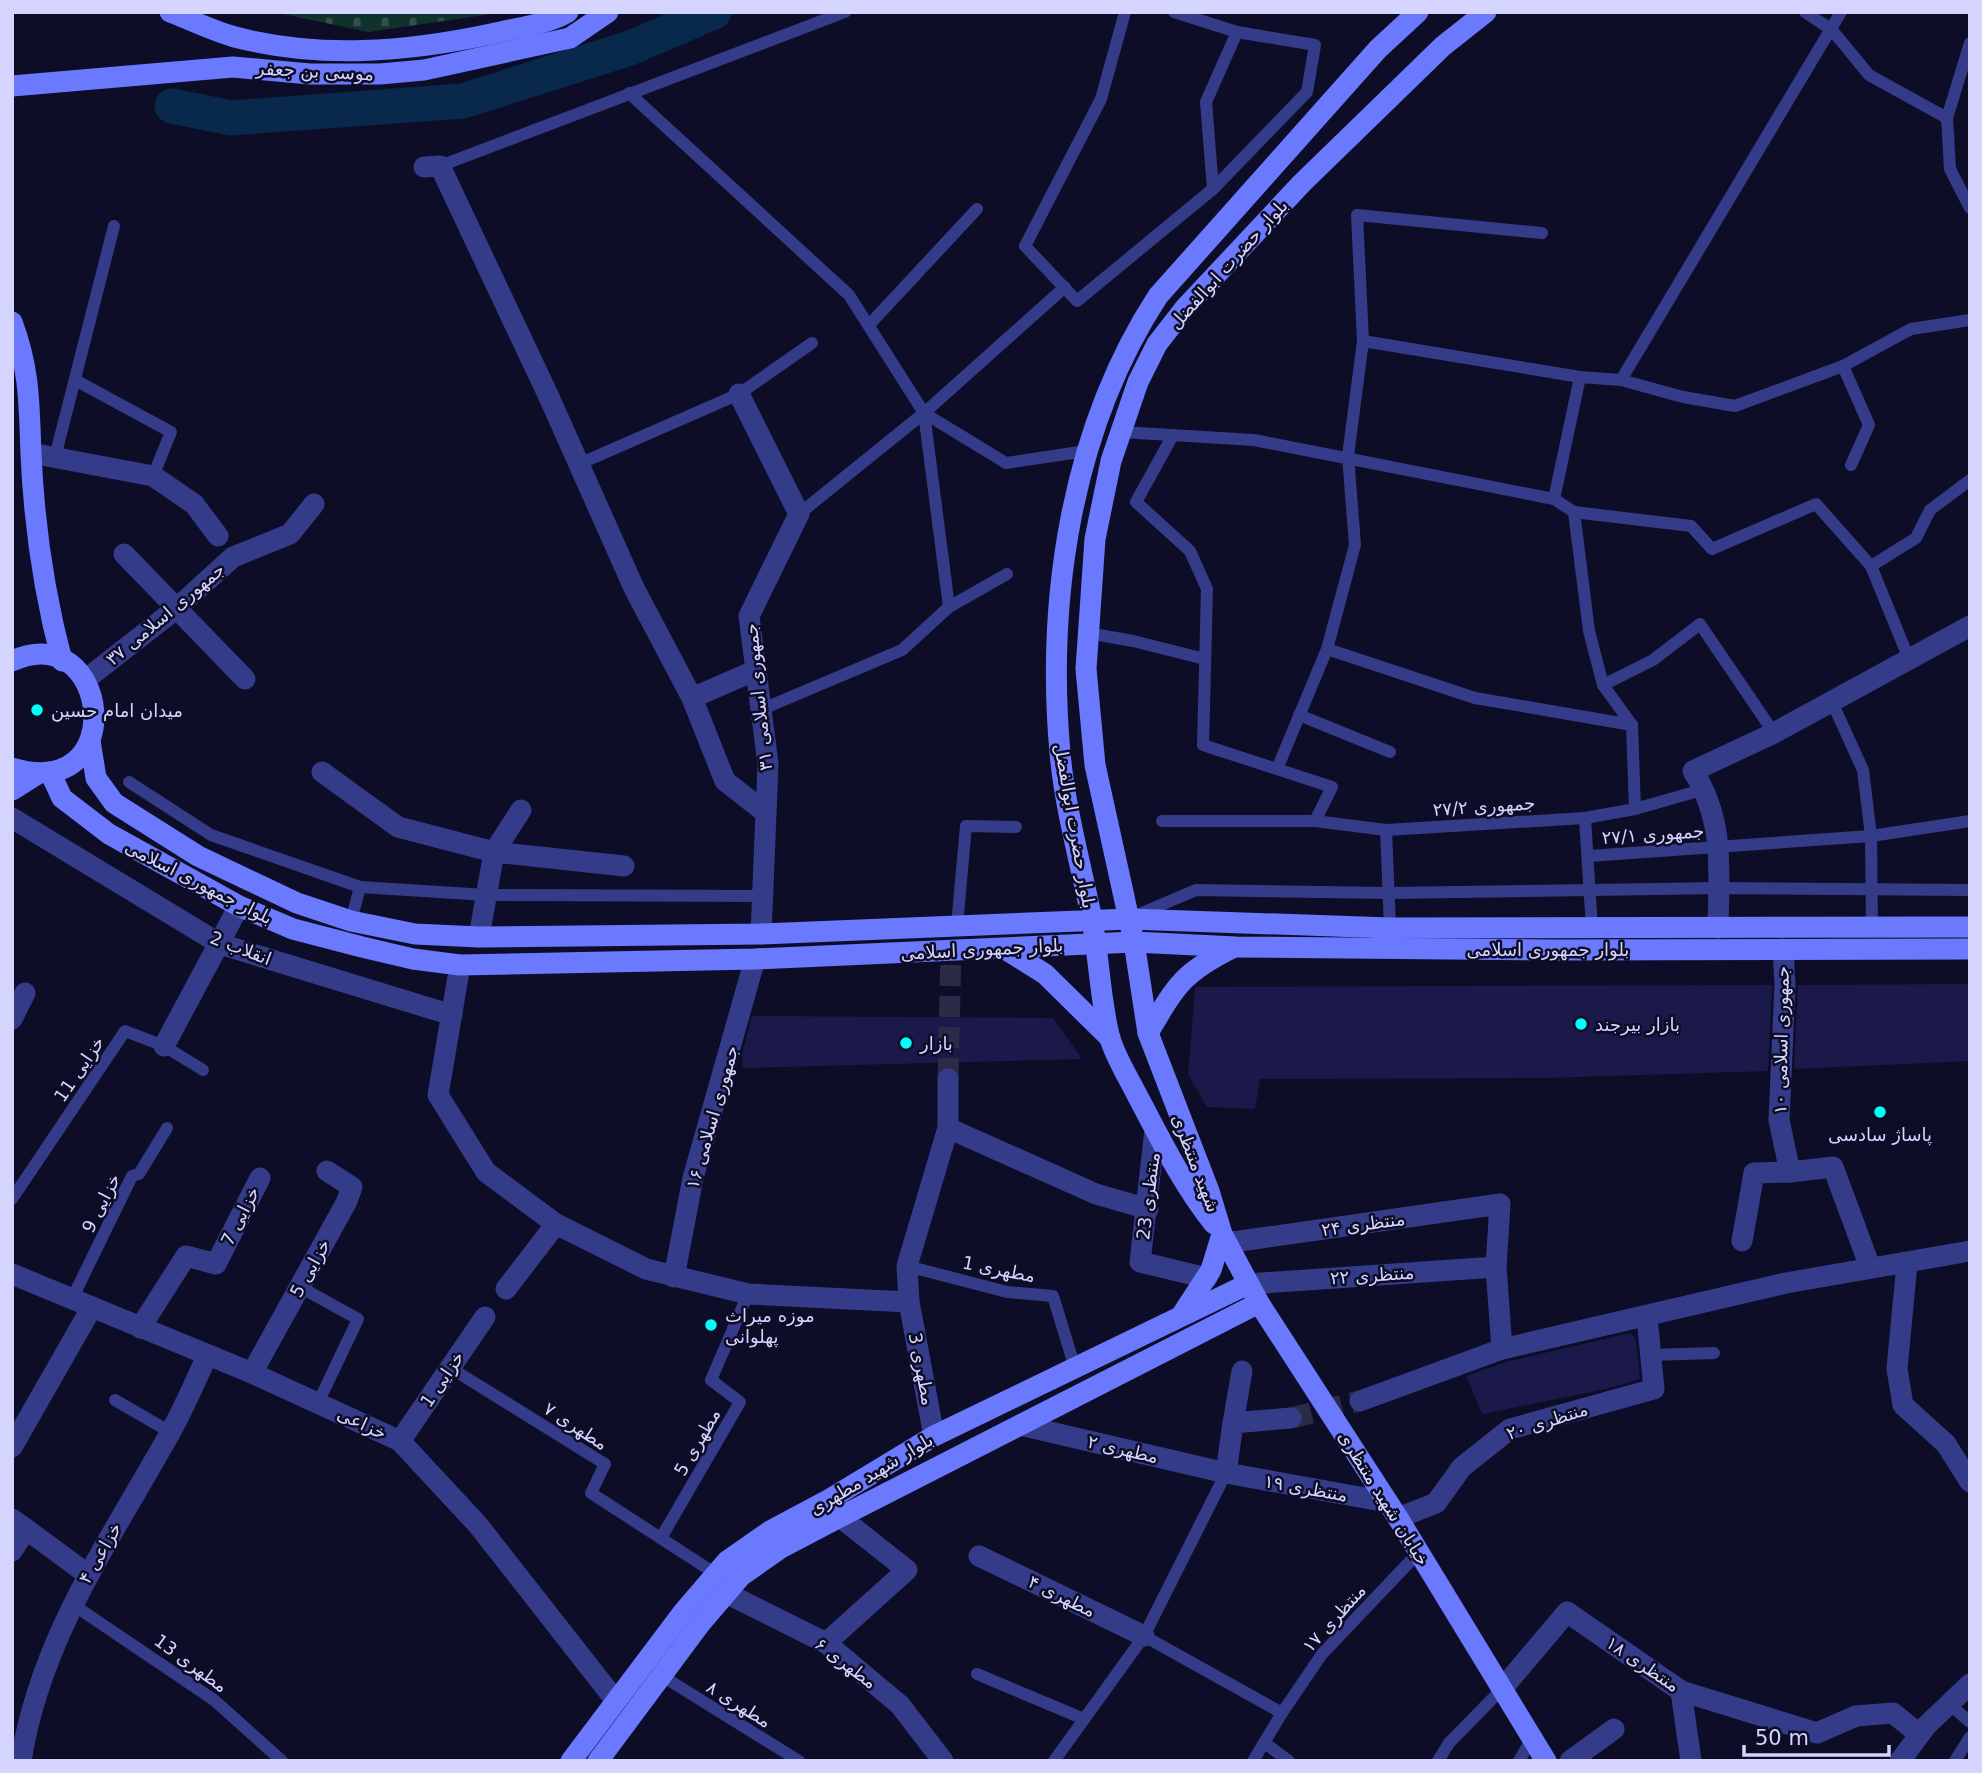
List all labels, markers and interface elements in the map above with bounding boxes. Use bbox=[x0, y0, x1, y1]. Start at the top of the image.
street label: موسی بن جعفر bbox=[254, 57, 374, 86]
street label: بلوار حضرت ابوالفضل bbox=[1164, 195, 1292, 334]
street label: جمهوری اسلامی ۳۷ bbox=[101, 558, 229, 670]
street label: جمهوری اسلامی ۳۱ bbox=[740, 622, 777, 772]
place label: میدان امام حسین bbox=[51, 700, 183, 722]
marker: میدان امام حسین bbox=[29, 702, 45, 718]
street label: بلوار حضرت ابوالفضل bbox=[1049, 742, 1100, 910]
street label: جمهوری ۲۷/۲ bbox=[1432, 792, 1536, 821]
street label: جمهوری ۲۷/۱ bbox=[1601, 820, 1705, 849]
street label: بلوار جمهوری اسلامی bbox=[121, 836, 276, 929]
street label: انقلاب 2 bbox=[207, 927, 275, 969]
street label: بلوار جمهوری اسلامی bbox=[900, 934, 1064, 965]
street label: بلوار جمهوری اسلامی bbox=[1467, 939, 1629, 961]
street label: جمهوری اسلامی ۱۰ bbox=[1769, 966, 1794, 1114]
place label: بازار بیرجند bbox=[1595, 1014, 1680, 1036]
marker: بازار بیرجند bbox=[1573, 1016, 1589, 1032]
street label: خزایی 11 bbox=[49, 1032, 109, 1106]
place label: بازار bbox=[919, 1033, 953, 1054]
marker: بازار bbox=[898, 1035, 914, 1051]
street label: جمهوری اسلامی ۱۶ bbox=[681, 1043, 743, 1191]
marker: پاساژ سادسی bbox=[1872, 1104, 1888, 1120]
street label: شهید منتظری bbox=[1167, 1111, 1224, 1215]
place label: پاساژ سادسی bbox=[1828, 1124, 1932, 1146]
street label: منتظری 23 bbox=[1132, 1151, 1165, 1241]
street label: خزایی 9 bbox=[77, 1170, 126, 1236]
street label: خزایی 7 bbox=[216, 1183, 265, 1249]
street label: منتظری ۲۴ bbox=[1320, 1208, 1406, 1241]
street label: خزایی 5 bbox=[285, 1235, 335, 1301]
street label: مطهری 1 bbox=[961, 1252, 1037, 1287]
street label: منتظری ۲۲ bbox=[1329, 1262, 1415, 1289]
place label: موزه میراث پهلوانی bbox=[725, 1305, 815, 1348]
marker: موزه میراث پهلوانی bbox=[703, 1317, 719, 1333]
street label: مطهری 3 bbox=[904, 1331, 939, 1407]
street label: خزایی 1 bbox=[416, 1347, 469, 1412]
street label: مطهری ۷ bbox=[539, 1398, 612, 1455]
street label: منتظری ۲۰ bbox=[1504, 1398, 1591, 1445]
street label: خزاعی bbox=[334, 1403, 390, 1444]
street label: مطهری 5 bbox=[669, 1405, 725, 1480]
street label: خیابان شهید منتظری bbox=[1333, 1427, 1434, 1570]
street label: بلوار شهید مطهری bbox=[805, 1429, 937, 1520]
street label: مطهری ۲ bbox=[1085, 1431, 1161, 1468]
street label: منتظری ۱۹ bbox=[1262, 1470, 1349, 1507]
street label: خزاعی ۴ bbox=[74, 1519, 127, 1588]
street label: مطهری ۴ bbox=[1025, 1571, 1099, 1622]
street label: منتظری ۱۷ bbox=[1298, 1580, 1371, 1657]
street label: مطهری 13 bbox=[150, 1629, 232, 1697]
street label: منتظری ۱۸ bbox=[1602, 1632, 1684, 1697]
street label: مطهری ۶ bbox=[810, 1633, 881, 1694]
street label: مطهری ۸ bbox=[702, 1676, 775, 1733]
scale bar bbox=[1744, 1714, 1889, 1758]
text: 50 m bbox=[1755, 1726, 1809, 1750]

